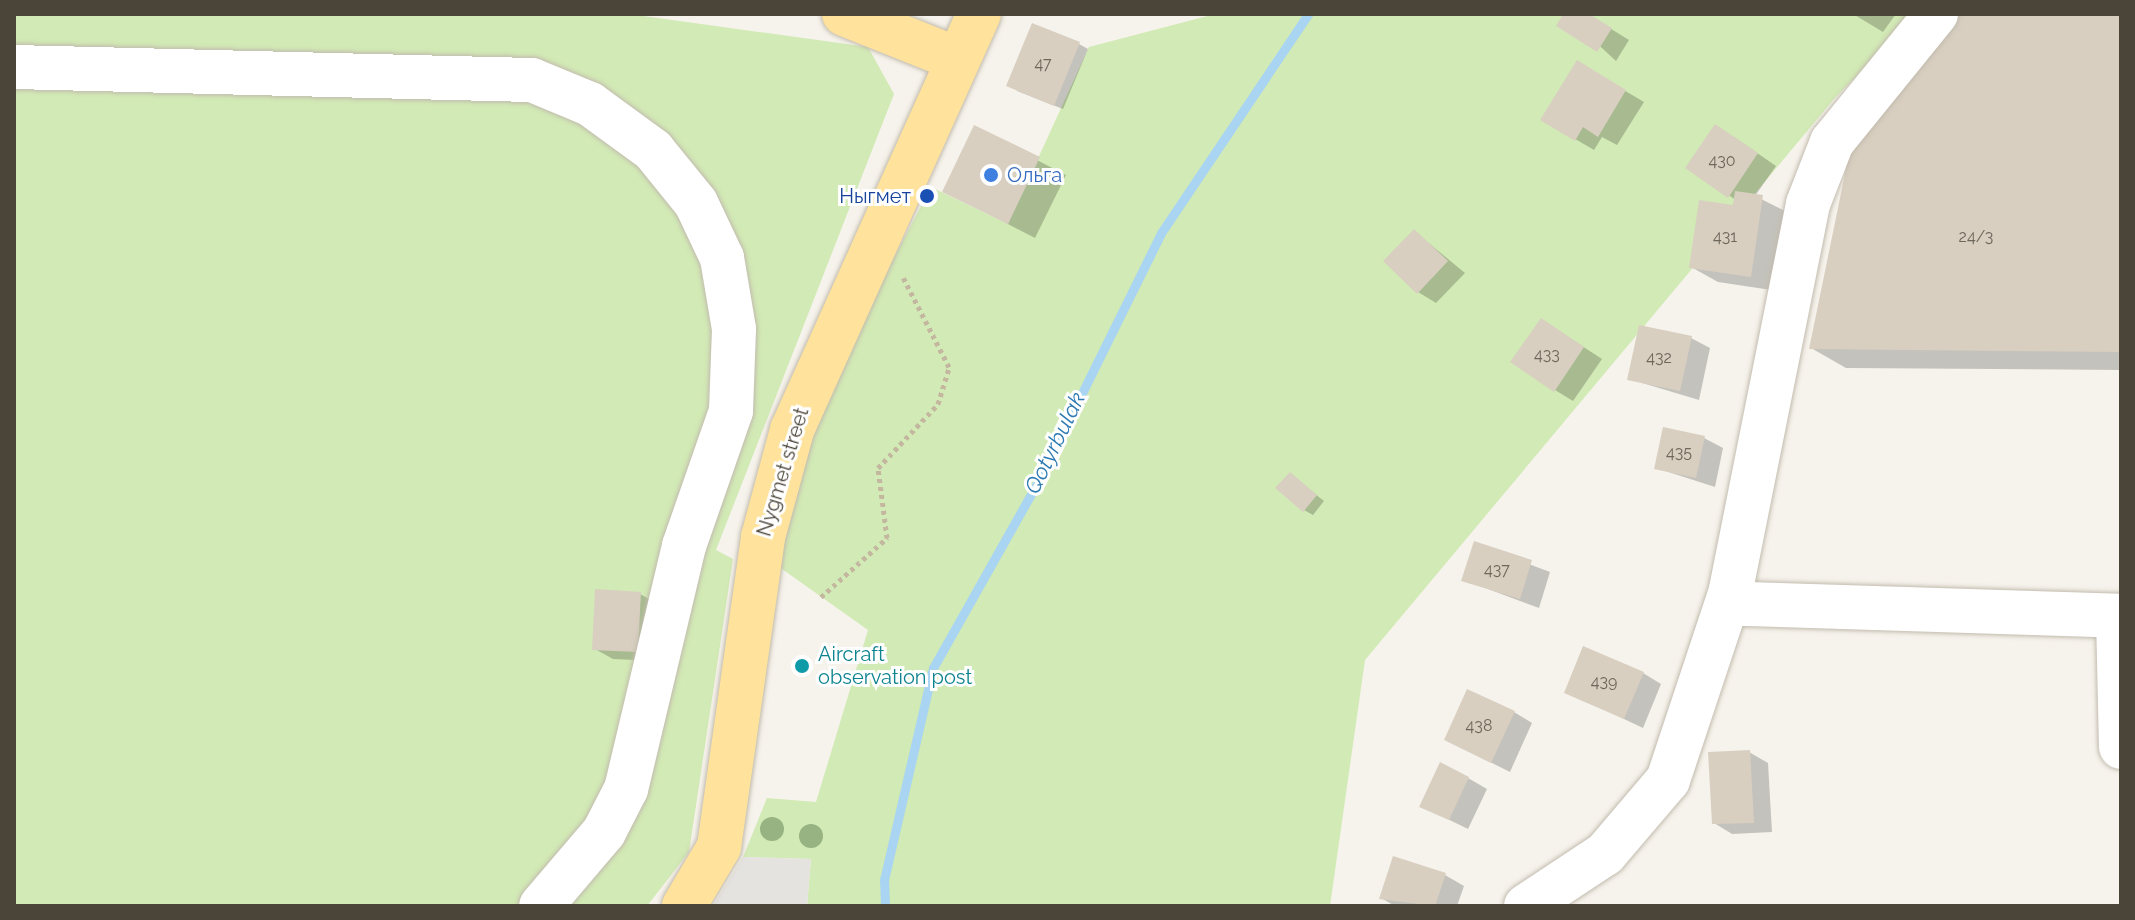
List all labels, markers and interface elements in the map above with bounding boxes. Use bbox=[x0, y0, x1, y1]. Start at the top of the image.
house number: 47 bbox=[1034, 54, 1052, 74]
house number: 430 bbox=[1708, 151, 1736, 171]
place label: Ольга bbox=[1007, 163, 1062, 187]
marker: Ольга bbox=[982, 166, 1000, 184]
place label: Ныгмет bbox=[839, 184, 911, 208]
marker: Ныгмет bbox=[918, 187, 936, 205]
house number: 431 bbox=[1713, 227, 1737, 247]
house number: 24/3 bbox=[1959, 227, 1993, 247]
house number: 433 bbox=[1534, 345, 1560, 365]
house number: 432 bbox=[1646, 348, 1672, 368]
water label: Qotyrbulak bbox=[1019, 388, 1091, 498]
street label: Nygmet street bbox=[752, 405, 814, 539]
house number: 435 bbox=[1666, 443, 1692, 463]
house number: 437 bbox=[1484, 560, 1510, 580]
place label: Aircraft observation post bbox=[818, 642, 972, 689]
marker: Aircraft observation post bbox=[793, 657, 811, 675]
house number: 439 bbox=[1591, 672, 1617, 692]
house number: 438 bbox=[1466, 716, 1492, 736]

